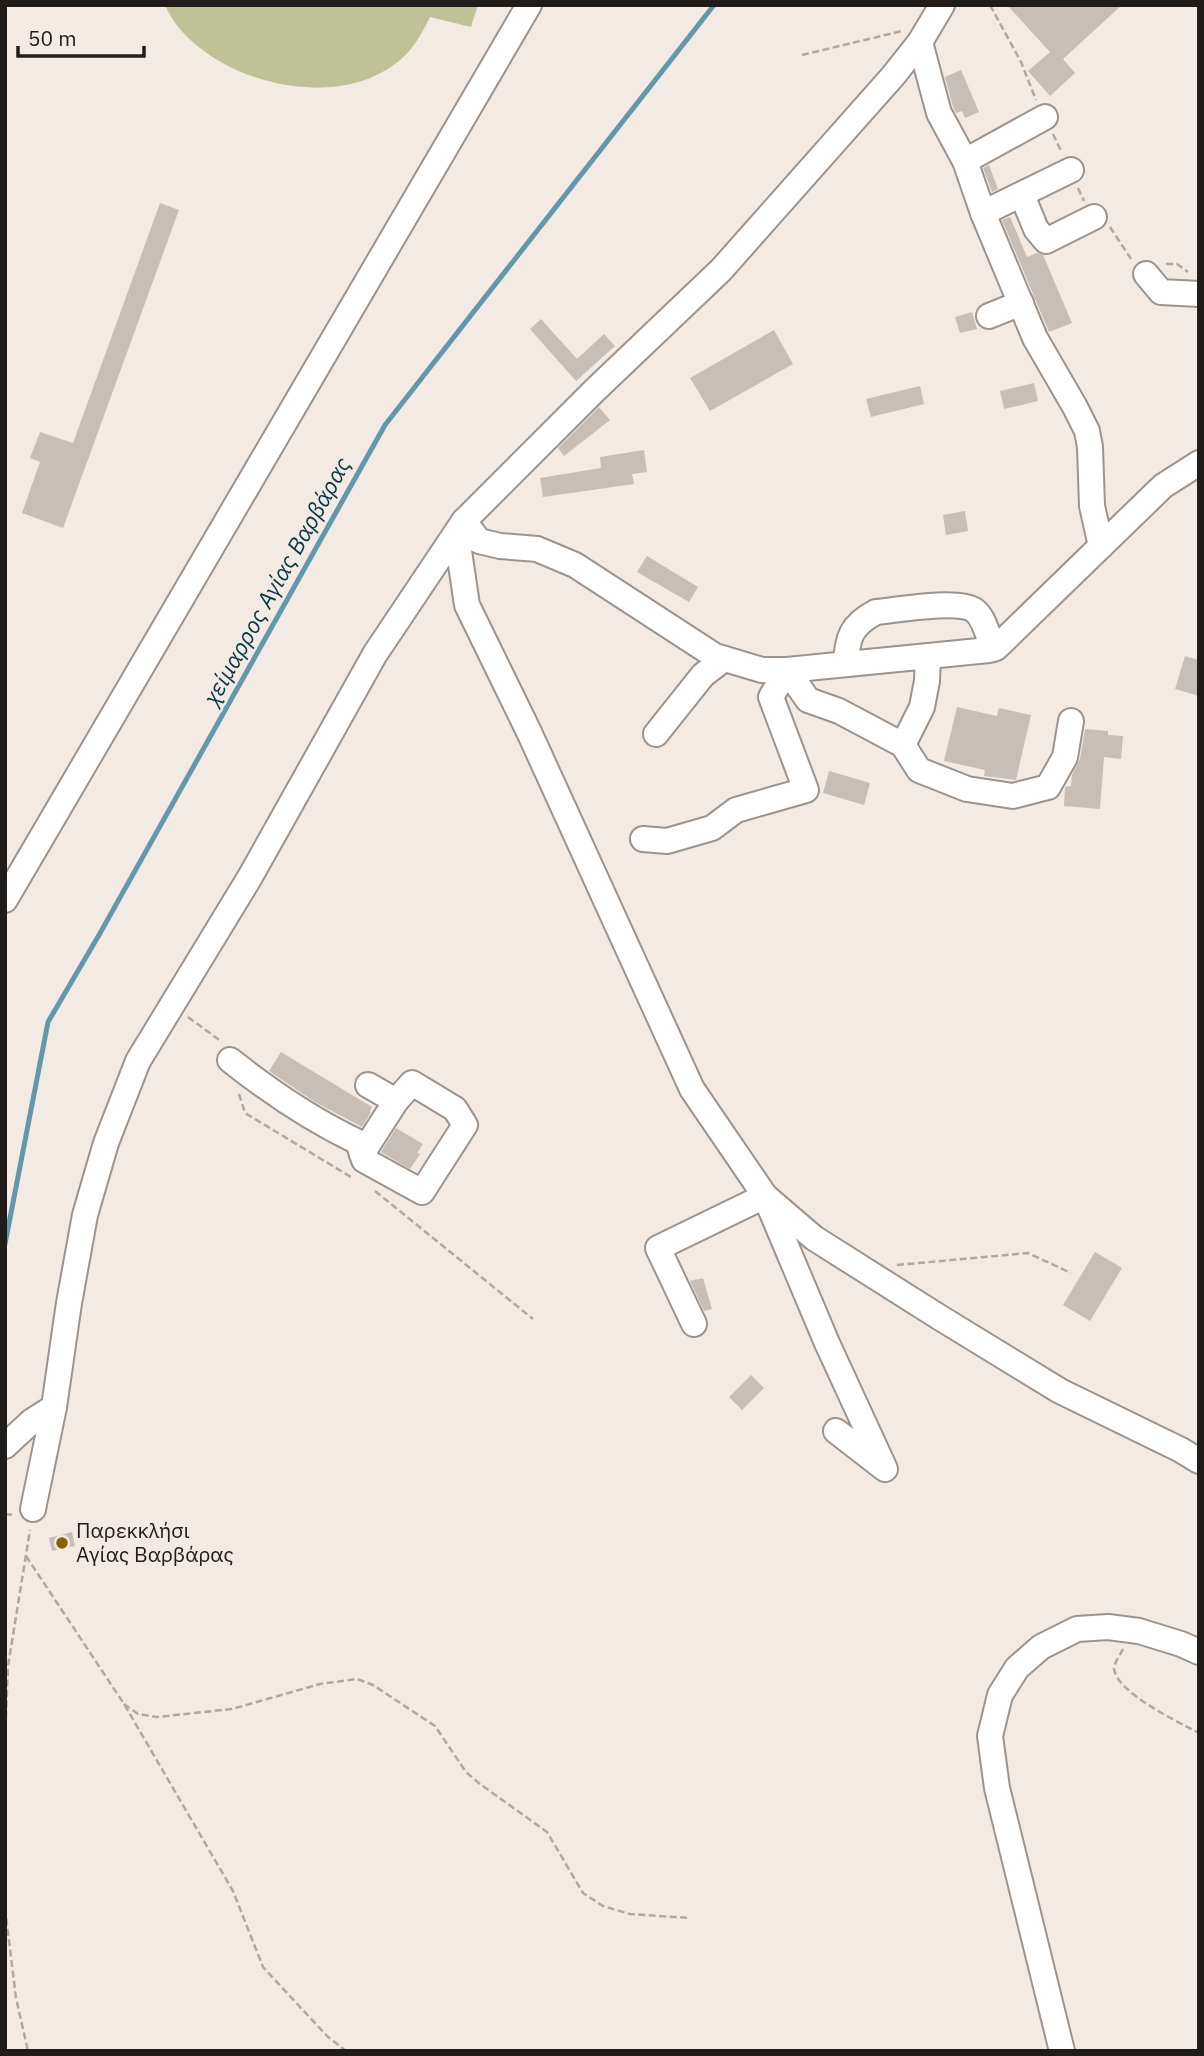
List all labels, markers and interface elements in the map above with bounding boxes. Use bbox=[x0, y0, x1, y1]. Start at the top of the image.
scale bar bbox=[18, 14, 144, 58]
text: 50 m bbox=[28, 24, 77, 52]
water label: χείμαρρος Αγίας Βαρβάρας bbox=[195, 451, 357, 711]
place label: Παρεκκλήσι Αγίας Βαρβάρας bbox=[76, 1516, 234, 1568]
marker: Παρεκκλήσι Αγίας Βαρβάρας bbox=[54, 1535, 70, 1551]

